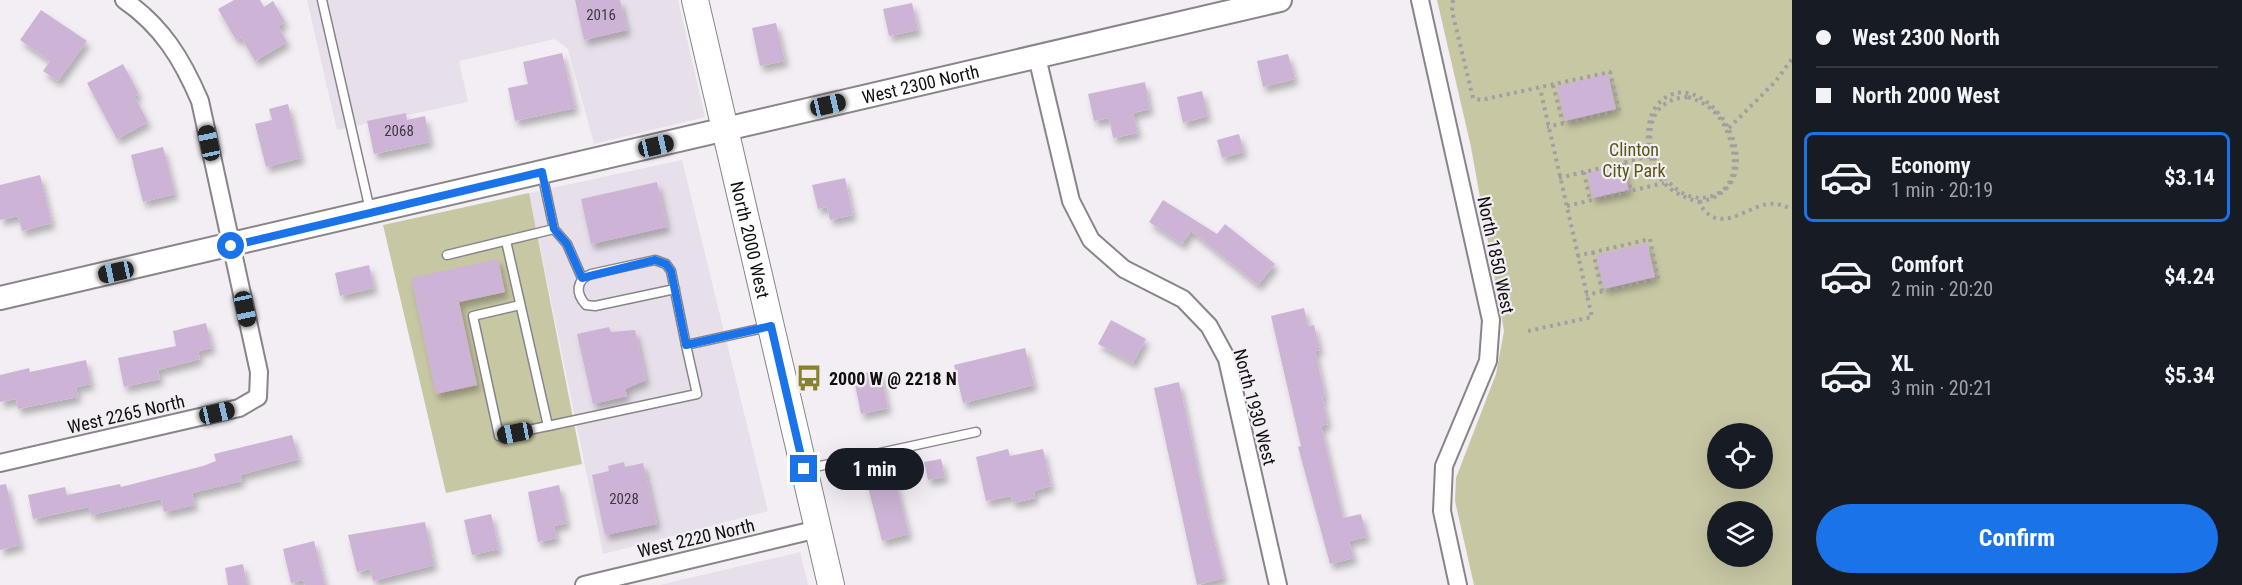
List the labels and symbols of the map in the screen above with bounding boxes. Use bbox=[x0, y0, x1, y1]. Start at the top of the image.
house number: 2016 bbox=[586, 6, 616, 24]
street label: West 2300 North bbox=[860, 60, 981, 107]
car bbox=[808, 92, 848, 118]
house number: 2068 bbox=[384, 122, 414, 140]
car bbox=[196, 124, 222, 162]
car bbox=[636, 133, 676, 159]
park label: Clinton City Park bbox=[1602, 139, 1666, 181]
street label: North 2000 West bbox=[727, 179, 774, 300]
street label: North 1850 West bbox=[1473, 194, 1519, 316]
route start bbox=[217, 232, 244, 259]
car bbox=[97, 259, 135, 285]
car bbox=[232, 290, 258, 328]
street label: North 1930 West bbox=[1229, 347, 1281, 467]
bus stop icon: 2000 W @ 2218 N bbox=[794, 363, 824, 393]
place label: 2000 W @ 2218 N bbox=[829, 368, 957, 389]
street label: West 2265 North bbox=[65, 390, 187, 438]
car bbox=[197, 400, 237, 426]
car bbox=[496, 421, 534, 445]
callout: 1 min bbox=[825, 448, 924, 490]
route end bbox=[790, 455, 817, 482]
house number: 2028 bbox=[609, 490, 639, 508]
street label: West 2220 North bbox=[635, 514, 757, 562]

